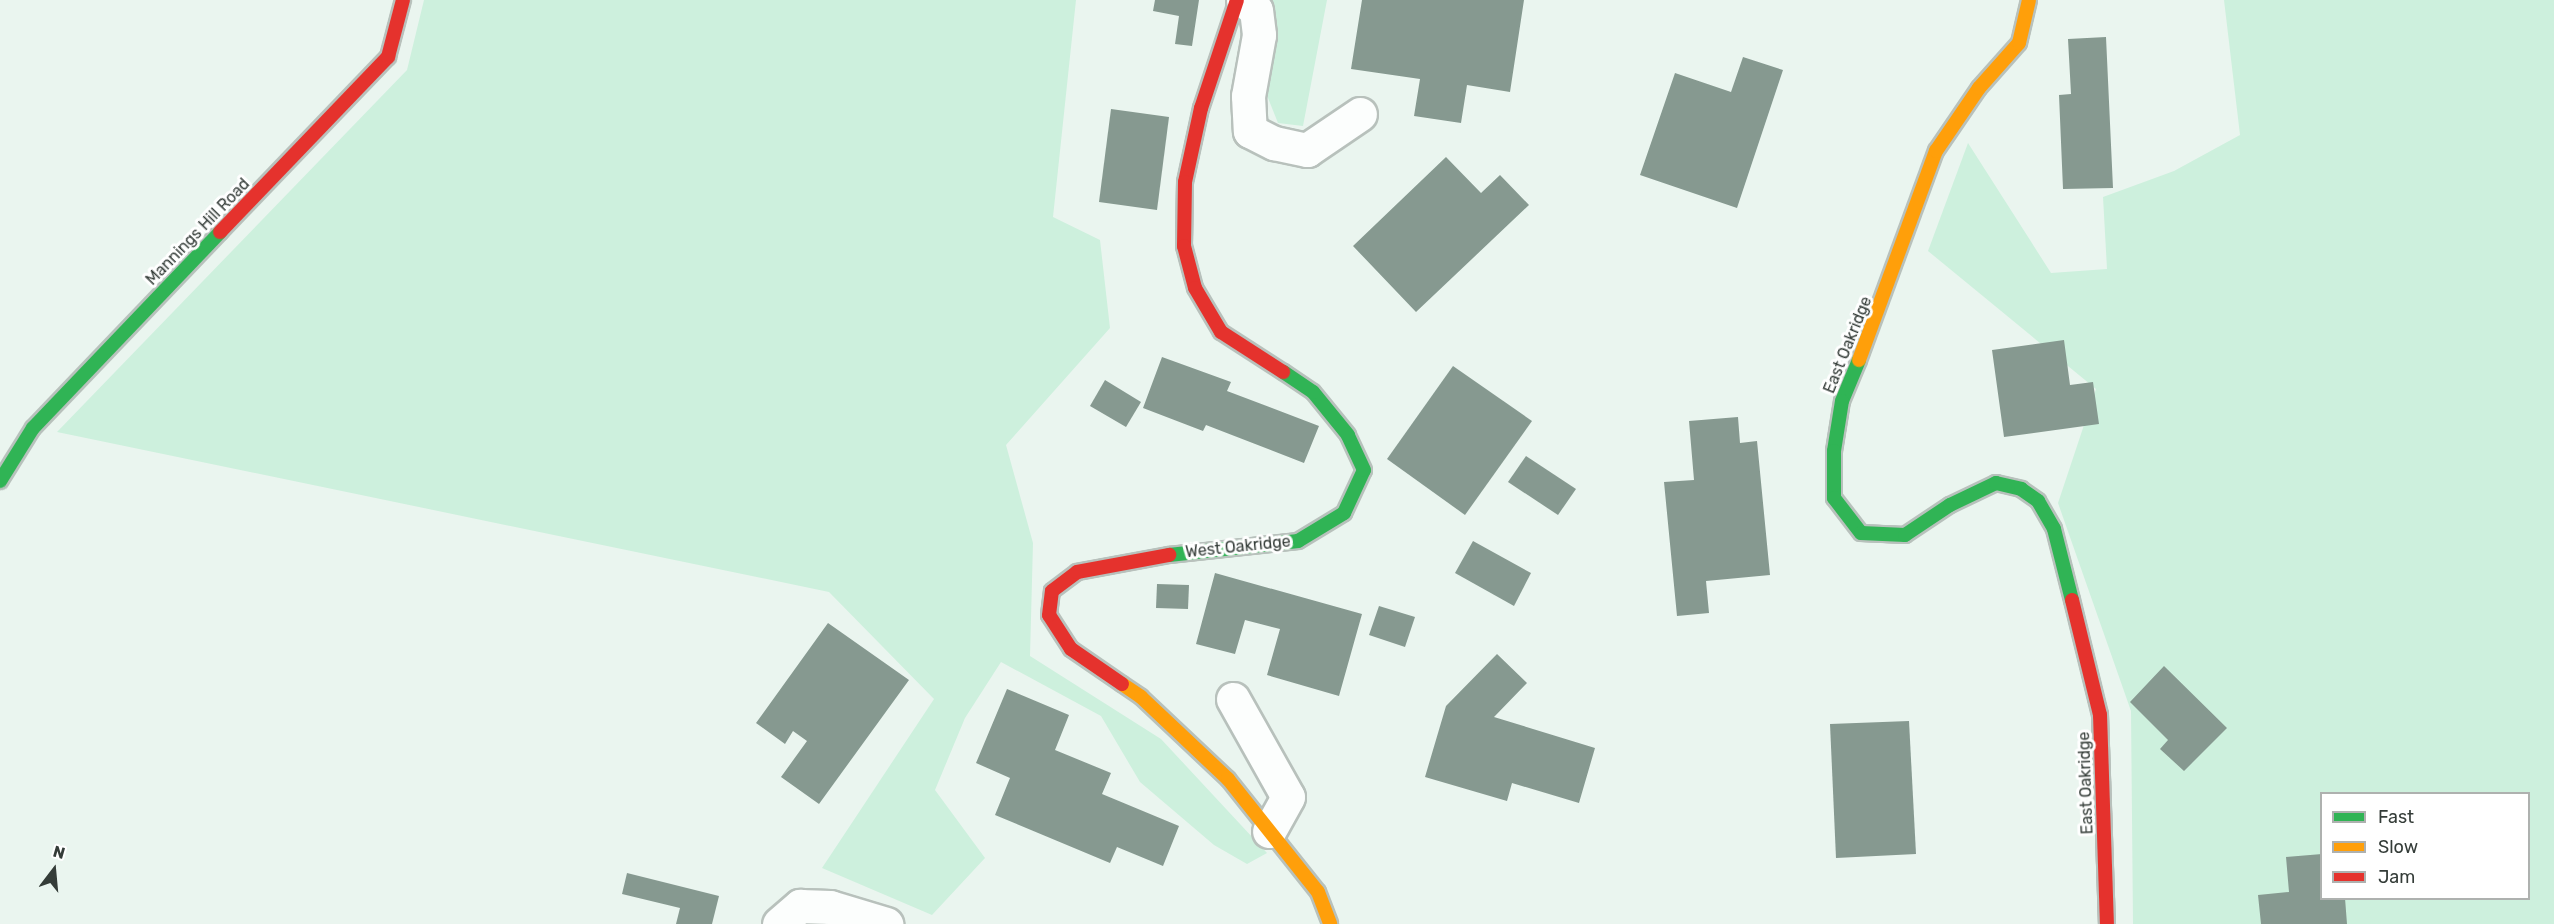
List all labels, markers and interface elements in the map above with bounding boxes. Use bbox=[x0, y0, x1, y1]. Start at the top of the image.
street label: Mannings Hill Road bbox=[142, 175, 254, 289]
street label: East Oakridge bbox=[1820, 294, 1876, 396]
street label: West Oakridge bbox=[1184, 532, 1292, 562]
street label: East Oakridge bbox=[2075, 731, 2097, 835]
legend bbox=[2320, 792, 2530, 900]
text: Fast bbox=[2378, 806, 2414, 828]
text: Slow bbox=[2378, 836, 2418, 858]
north arrow bbox=[24, 840, 84, 900]
text: N bbox=[51, 841, 67, 863]
text: Jam bbox=[2378, 866, 2415, 888]

